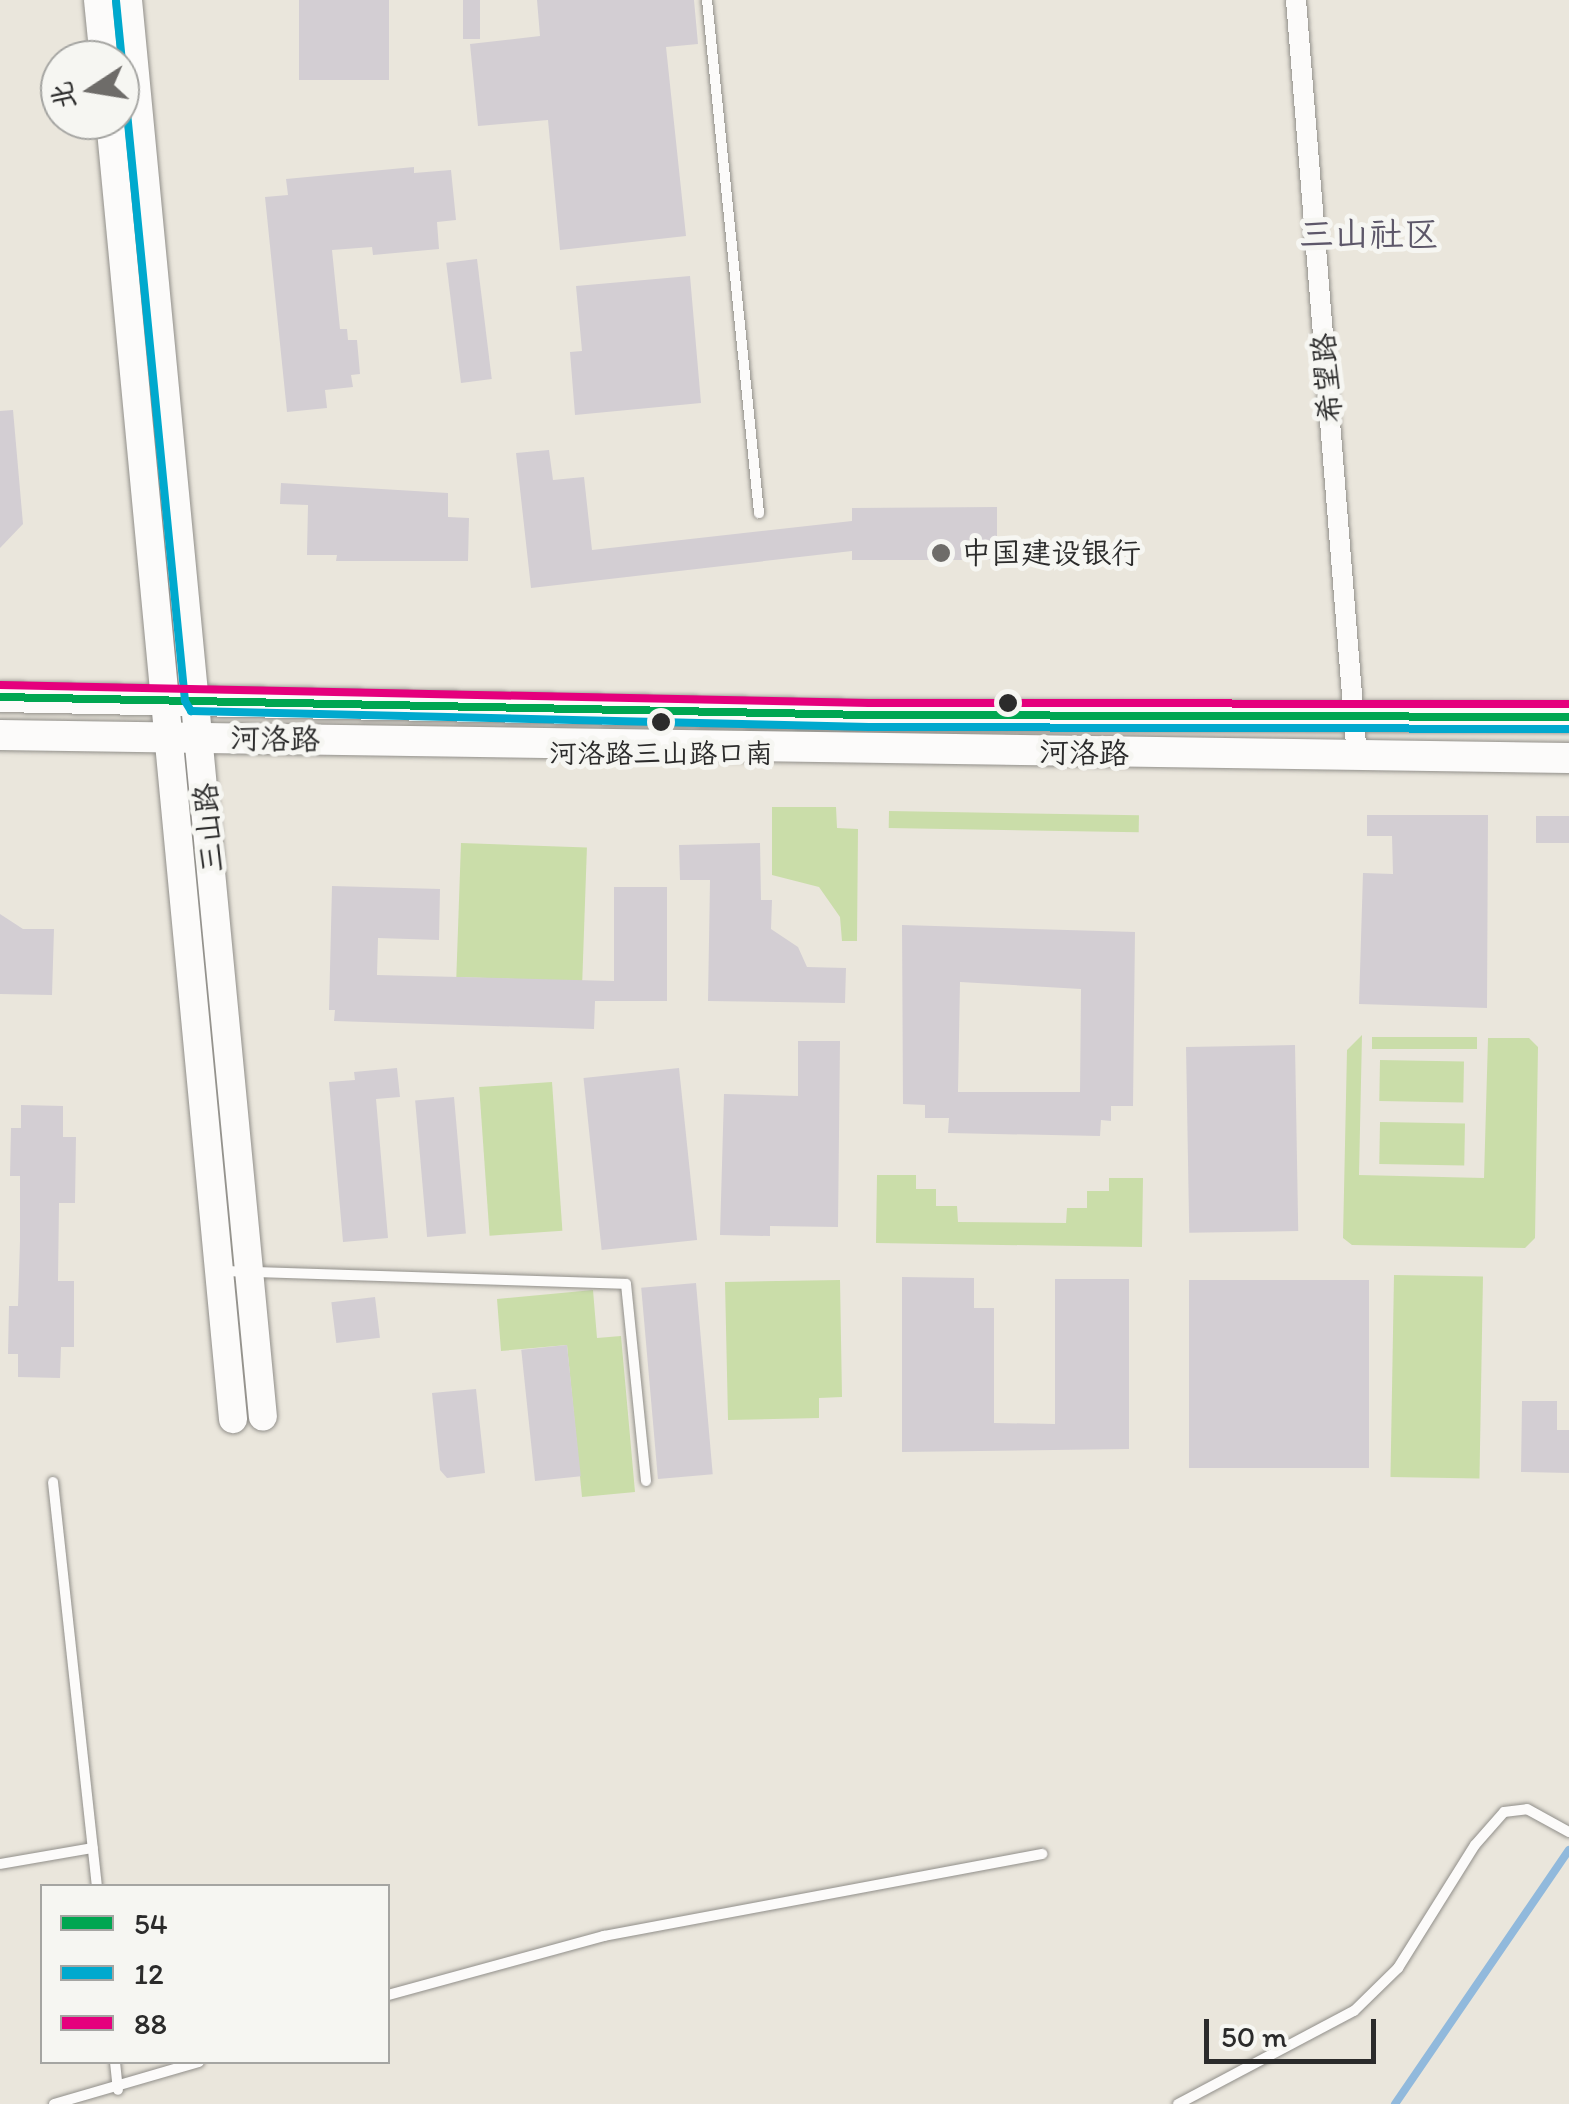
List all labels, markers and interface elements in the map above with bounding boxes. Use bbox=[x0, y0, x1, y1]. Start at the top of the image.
north arrow bbox=[40, 40, 140, 140]
text: 北 bbox=[43, 79, 82, 113]
district label: 三山社区 bbox=[1299, 213, 1439, 255]
street label: 希望路 bbox=[1305, 332, 1349, 424]
place label: 中国建设银行 bbox=[961, 535, 1141, 571]
marker: 中国建设银行 bbox=[930, 542, 952, 564]
unlabelled marker bbox=[998, 693, 1018, 713]
marker: 河洛路三山路口南 bbox=[651, 712, 671, 732]
street label: 河洛路 bbox=[230, 720, 320, 758]
street label: 河洛路 bbox=[1039, 734, 1129, 772]
place label: 河洛路三山路口南 bbox=[549, 736, 773, 770]
street label: 三山路 bbox=[187, 782, 231, 874]
legend bbox=[40, 1884, 390, 2064]
text: 54 bbox=[134, 1905, 168, 1942]
text: 12 bbox=[134, 1955, 164, 1992]
scale bar bbox=[1209, 1999, 1382, 2061]
text: 88 bbox=[134, 2005, 167, 2042]
text: 50 m bbox=[1221, 2018, 1287, 2055]

